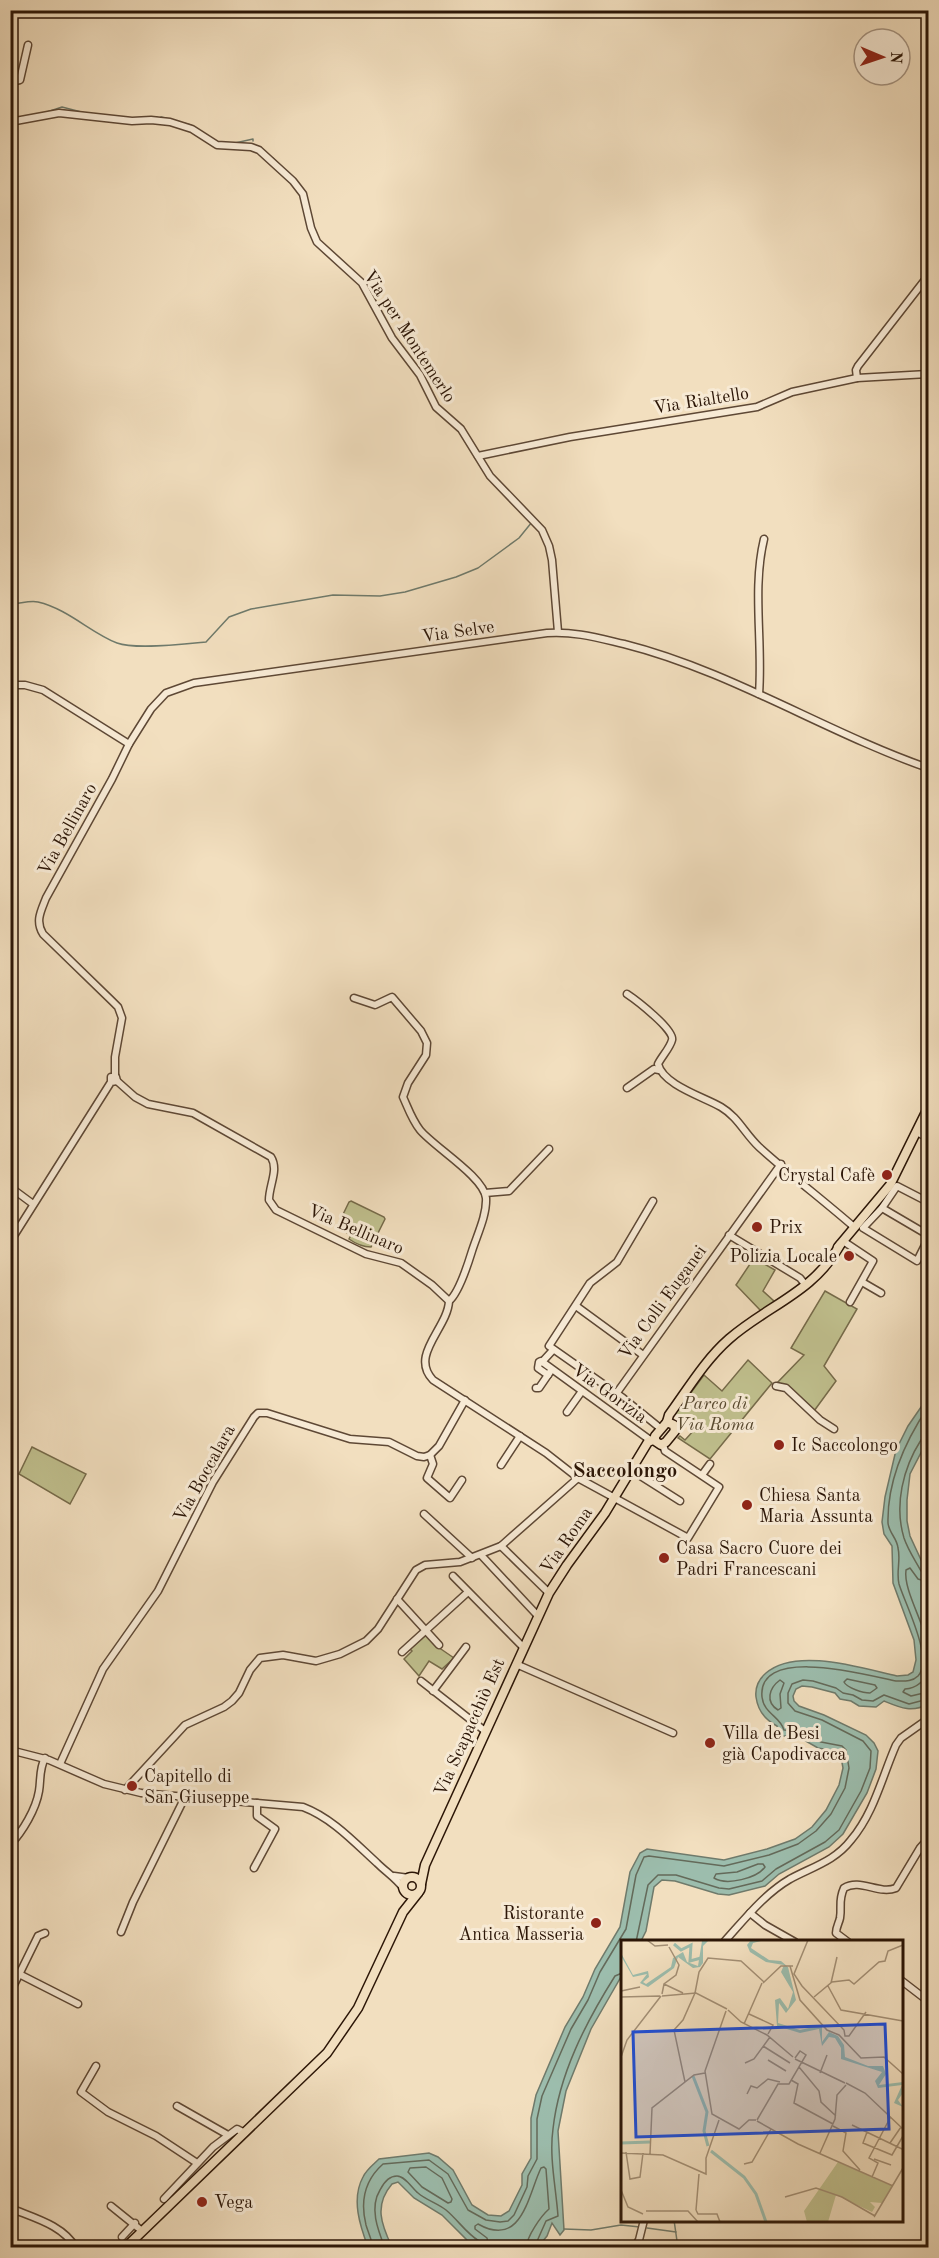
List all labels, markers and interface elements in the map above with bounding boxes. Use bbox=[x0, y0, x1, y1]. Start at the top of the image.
north arrow bbox=[852, 27, 912, 87]
text: N bbox=[887, 51, 903, 65]
street label: Via per Montemerlo bbox=[360, 267, 459, 406]
street label: Via Rialtello bbox=[652, 385, 750, 417]
street label: Via Selve bbox=[421, 618, 496, 646]
street label: Via Bellinaro bbox=[35, 780, 101, 879]
place label: Crystal Cafè bbox=[778, 1167, 875, 1185]
marker: Crystal Cafè bbox=[880, 1168, 894, 1182]
street label: Via Bellinaro bbox=[305, 1202, 406, 1258]
place label: Prix bbox=[769, 1219, 803, 1237]
marker: Prix bbox=[750, 1220, 764, 1234]
street label: Via Colli Euganei bbox=[616, 1242, 710, 1363]
place label: Polizia Locale bbox=[729, 1248, 837, 1266]
marker: Polizia Locale bbox=[842, 1249, 856, 1263]
street label: Via Gorizia bbox=[569, 1361, 650, 1427]
park label: Parco di Via Roma bbox=[675, 1395, 755, 1434]
street label: Via Boccalara bbox=[171, 1422, 239, 1525]
place label: Ic Saccolongo bbox=[791, 1437, 898, 1455]
marker: Ic Saccolongo bbox=[772, 1438, 786, 1452]
district label: Saccolongo bbox=[573, 1461, 677, 1482]
place label: Chiesa Santa Maria Assunta bbox=[759, 1487, 873, 1526]
marker: Chiesa Santa Maria Assunta bbox=[740, 1498, 754, 1512]
street label: Via Roma bbox=[537, 1504, 596, 1577]
place label: Casa Sacro Cuore dei Padri Francescani bbox=[676, 1540, 842, 1579]
marker: Casa Sacro Cuore dei Padri Francescani bbox=[657, 1551, 671, 1565]
street label: Via Scapacchiò Est bbox=[431, 1656, 508, 1799]
place label: Villa de Besi già Capodivacca bbox=[722, 1725, 847, 1764]
marker: Villa de Besi già Capodivacca bbox=[703, 1736, 717, 1750]
place label: Capitello di San Giuseppe bbox=[144, 1768, 249, 1807]
marker: Capitello di San Giuseppe bbox=[125, 1779, 139, 1793]
place label: Ristorante Antica Masseria bbox=[459, 1905, 584, 1944]
marker: Ristorante Antica Masseria bbox=[589, 1916, 603, 1930]
inset map bbox=[621, 1940, 903, 2222]
place label: Vega bbox=[214, 2194, 253, 2212]
marker: Vega bbox=[195, 2195, 209, 2209]

